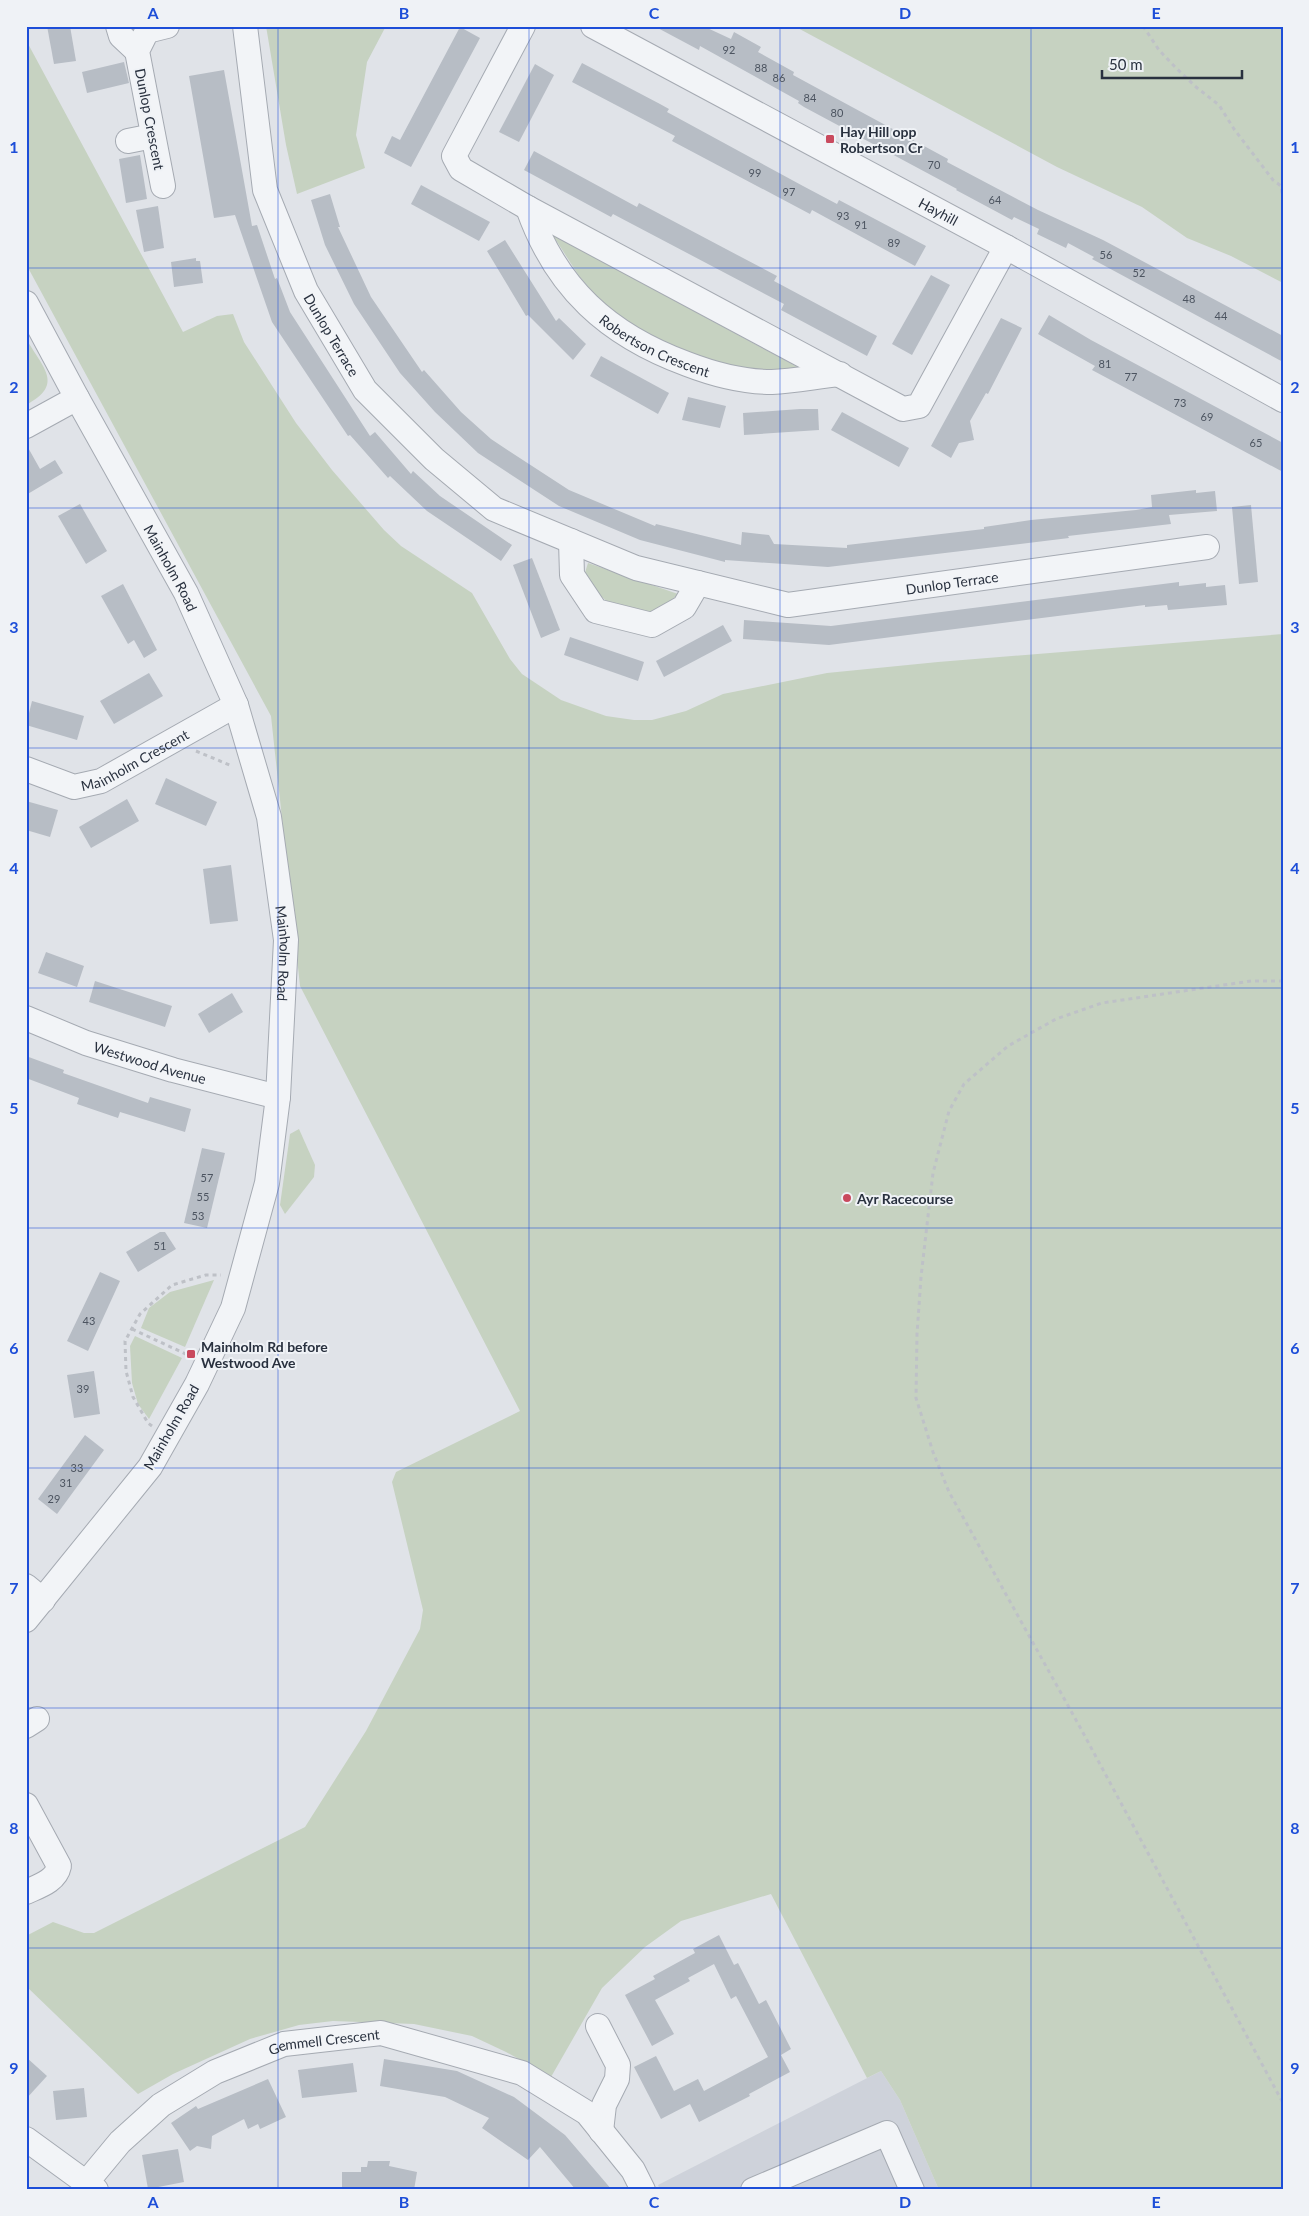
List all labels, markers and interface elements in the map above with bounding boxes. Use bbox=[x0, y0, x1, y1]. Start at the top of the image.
text: A bbox=[146, 3, 159, 22]
text: B bbox=[399, 3, 409, 22]
text: C bbox=[649, 3, 660, 22]
text: D bbox=[899, 3, 911, 22]
text: E bbox=[1151, 3, 1161, 22]
house number: 92 bbox=[723, 43, 735, 56]
scale bar bbox=[1102, 48, 1242, 80]
text: 50 m bbox=[1109, 55, 1143, 73]
house number: 88 bbox=[755, 61, 767, 74]
street label: Dunlop Crescent bbox=[132, 67, 168, 171]
house number: 86 bbox=[773, 71, 785, 84]
house number: 84 bbox=[804, 91, 817, 104]
house number: 80 bbox=[831, 106, 844, 119]
place label: Hay Hill opp Robertson Cr bbox=[840, 123, 923, 156]
marker: Hay Hill opp Robertson Cr bbox=[824, 133, 836, 145]
text: 1 bbox=[9, 137, 19, 156]
text: 1 bbox=[1290, 137, 1300, 156]
house number: 70 bbox=[928, 158, 941, 171]
house number: 99 bbox=[749, 166, 761, 179]
house number: 97 bbox=[783, 185, 795, 198]
street label: Hayhill bbox=[916, 193, 961, 228]
house number: 64 bbox=[989, 193, 1002, 206]
house number: 93 bbox=[837, 209, 849, 222]
house number: 91 bbox=[855, 218, 867, 231]
house number: 89 bbox=[888, 236, 900, 249]
house number: 56 bbox=[1100, 248, 1112, 261]
house number: 52 bbox=[1133, 266, 1145, 279]
street label: Dunlop Terrace bbox=[301, 290, 363, 379]
house number: 48 bbox=[1183, 292, 1195, 305]
house number: 44 bbox=[1215, 309, 1228, 322]
street label: Robertson Crescent bbox=[596, 310, 712, 380]
house number: 81 bbox=[1099, 357, 1111, 370]
house number: 77 bbox=[1125, 370, 1137, 383]
text: 2 bbox=[9, 377, 19, 396]
text: 2 bbox=[1290, 377, 1300, 396]
house number: 73 bbox=[1174, 396, 1186, 409]
house number: 69 bbox=[1201, 410, 1213, 423]
house number: 65 bbox=[1250, 436, 1262, 449]
street label: Mainholm Road bbox=[141, 521, 201, 614]
street label: Dunlop Terrace bbox=[905, 567, 1000, 597]
text: 3 bbox=[9, 617, 19, 636]
text: 3 bbox=[1290, 617, 1300, 636]
street label: Mainholm Crescent bbox=[79, 725, 191, 794]
text: 4 bbox=[9, 858, 19, 877]
text: 4 bbox=[1290, 858, 1300, 877]
street label: Mainholm Road bbox=[273, 904, 295, 1002]
street label: Westwood Avenue bbox=[92, 1037, 208, 1087]
text: 5 bbox=[9, 1098, 19, 1117]
text: 5 bbox=[1290, 1098, 1300, 1117]
house number: 57 bbox=[201, 1171, 213, 1184]
house number: 55 bbox=[197, 1190, 209, 1203]
place label: Ayr Racecourse bbox=[856, 1190, 954, 1207]
marker: Ayr Racecourse bbox=[841, 1192, 853, 1204]
house number: 53 bbox=[192, 1209, 204, 1222]
house number: 51 bbox=[154, 1239, 166, 1252]
house number: 43 bbox=[83, 1314, 95, 1327]
text: 6 bbox=[9, 1338, 19, 1357]
place label: Mainholm Rd before Westwood Ave bbox=[201, 1338, 328, 1371]
text: 6 bbox=[1290, 1338, 1300, 1357]
marker: Mainholm Rd before Westwood Ave bbox=[185, 1348, 197, 1360]
street label: Mainholm Road bbox=[140, 1381, 202, 1473]
house number: 39 bbox=[77, 1382, 89, 1395]
house number: 33 bbox=[71, 1461, 83, 1474]
house number: 31 bbox=[60, 1476, 72, 1489]
house number: 29 bbox=[48, 1492, 60, 1505]
text: 7 bbox=[9, 1578, 19, 1597]
text: 7 bbox=[1290, 1578, 1300, 1597]
text: 8 bbox=[9, 1818, 19, 1837]
text: 8 bbox=[1290, 1818, 1300, 1837]
street label: Gemmell Crescent bbox=[266, 2025, 380, 2058]
text: 9 bbox=[9, 2058, 19, 2077]
text: 9 bbox=[1290, 2058, 1300, 2077]
text: A bbox=[146, 2192, 159, 2211]
text: B bbox=[399, 2192, 409, 2211]
text: C bbox=[649, 2192, 660, 2211]
text: D bbox=[899, 2192, 911, 2211]
text: E bbox=[1151, 2192, 1161, 2211]

